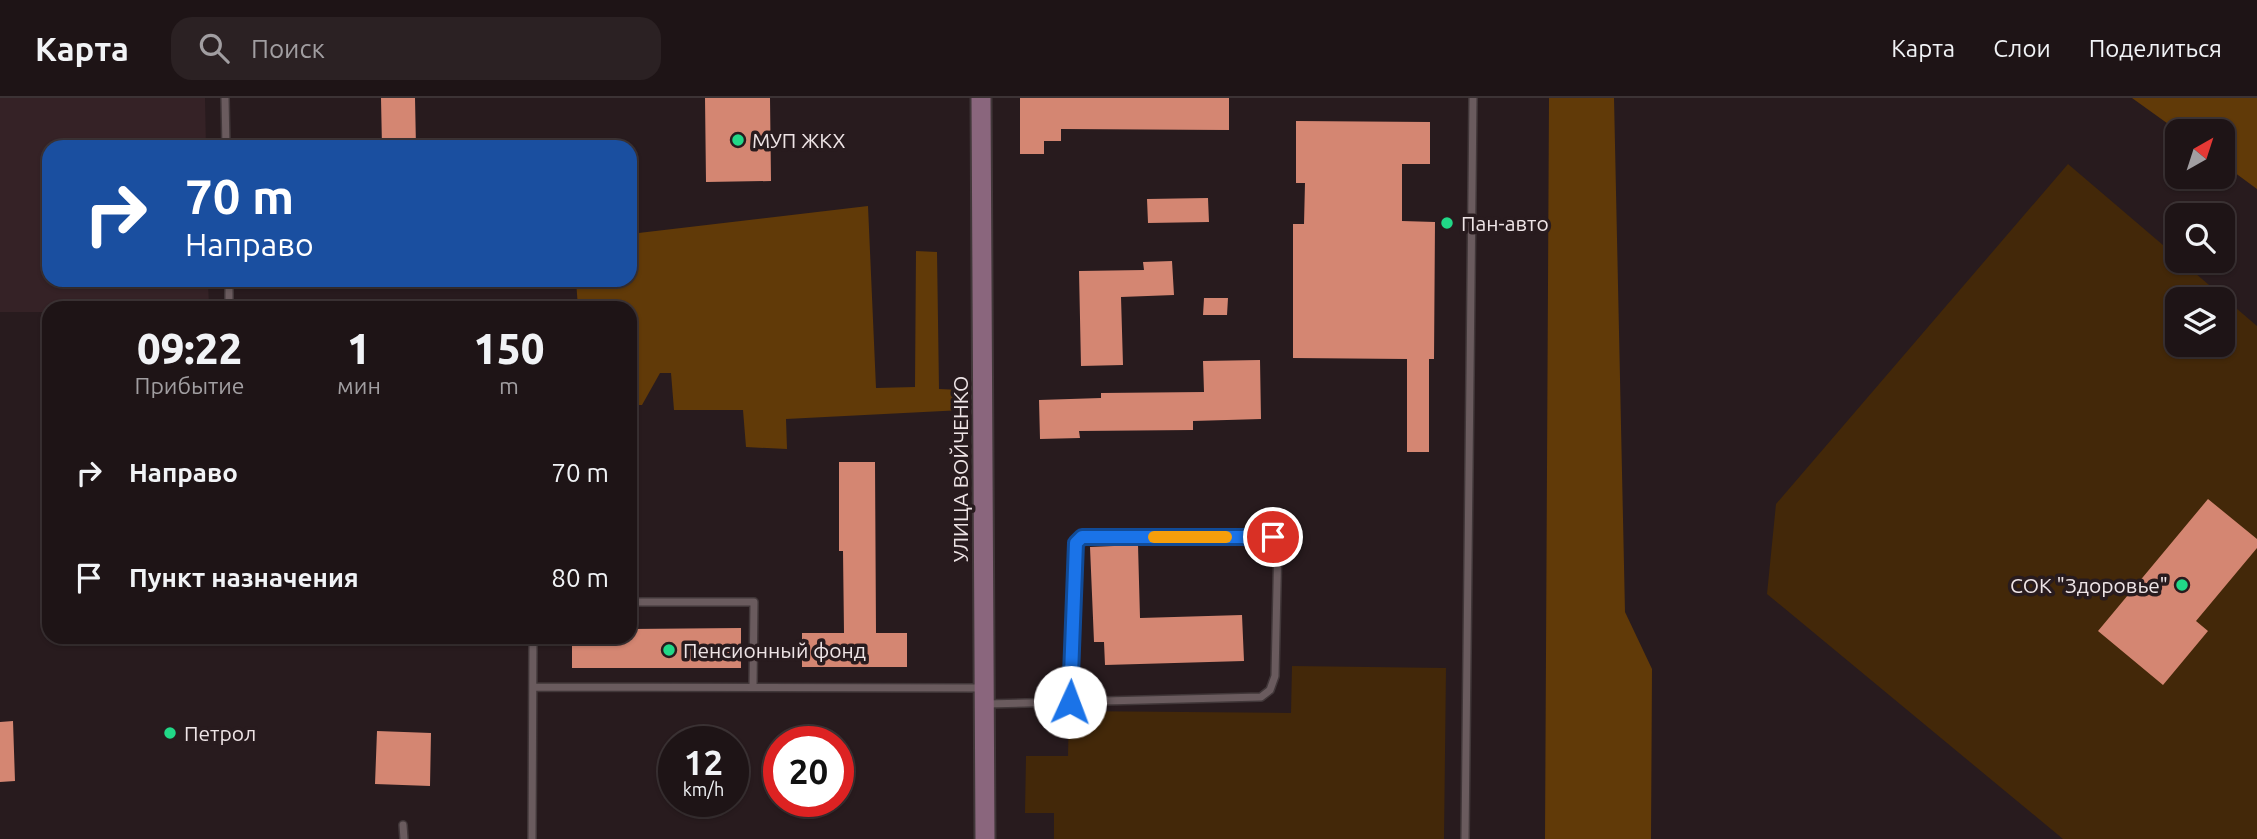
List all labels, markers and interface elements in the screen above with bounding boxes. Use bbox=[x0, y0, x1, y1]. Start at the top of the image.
search box bbox=[171, 17, 661, 80]
icon: search bbox=[195, 29, 233, 67]
text: Карта bbox=[35, 30, 129, 67]
text: Поиск bbox=[251, 34, 325, 63]
text: Карта bbox=[1891, 35, 1955, 62]
text: Слои bbox=[1993, 35, 2051, 62]
text: Поделиться bbox=[2089, 35, 2222, 62]
north arrow bbox=[2165, 119, 2235, 189]
map controls bbox=[2165, 119, 2235, 357]
place label: МУП ЖКХ bbox=[752, 128, 846, 152]
marker: МУП ЖКХ bbox=[730, 132, 746, 148]
icon: right bbox=[70, 168, 161, 259]
text: 70 m bbox=[185, 168, 294, 223]
button: search bbox=[2165, 203, 2235, 273]
place label: Пан-авто bbox=[1461, 211, 1549, 235]
marker: Пан-авто bbox=[1439, 215, 1455, 231]
text: Направо bbox=[185, 226, 314, 262]
button: layers bbox=[2165, 287, 2235, 357]
text: 09:22 bbox=[137, 325, 242, 372]
text: 1 bbox=[347, 325, 371, 372]
text: 150 bbox=[473, 325, 544, 372]
text: Прибытие bbox=[135, 373, 245, 398]
text: мин bbox=[337, 373, 381, 398]
text: m bbox=[499, 373, 519, 398]
street label: УЛИЦА ВОЙЧЕНКО bbox=[948, 376, 972, 562]
icon: right bbox=[70, 454, 108, 492]
text: Направо bbox=[129, 458, 238, 487]
text: 70 m bbox=[551, 458, 609, 487]
pin bbox=[1243, 507, 1303, 567]
icon: arrive bbox=[1254, 518, 1292, 556]
icon: arrive bbox=[70, 559, 108, 597]
text: Пункт назначения bbox=[129, 563, 359, 592]
text: 80 m bbox=[551, 563, 609, 592]
place label: СОК "Здоровье" bbox=[2010, 573, 2168, 597]
marker: СОК "Здоровье" bbox=[2174, 577, 2190, 593]
place label: Пенсионный фонд bbox=[683, 638, 866, 662]
marker: Пенсионный фонд bbox=[661, 642, 677, 658]
position arrow bbox=[1033, 665, 1107, 739]
place label: Петрол bbox=[184, 721, 256, 745]
marker: Петрол bbox=[162, 725, 178, 741]
speed limit sign: 20 bbox=[763, 726, 854, 817]
text: 12 bbox=[684, 742, 723, 782]
text: km/h bbox=[683, 779, 724, 799]

